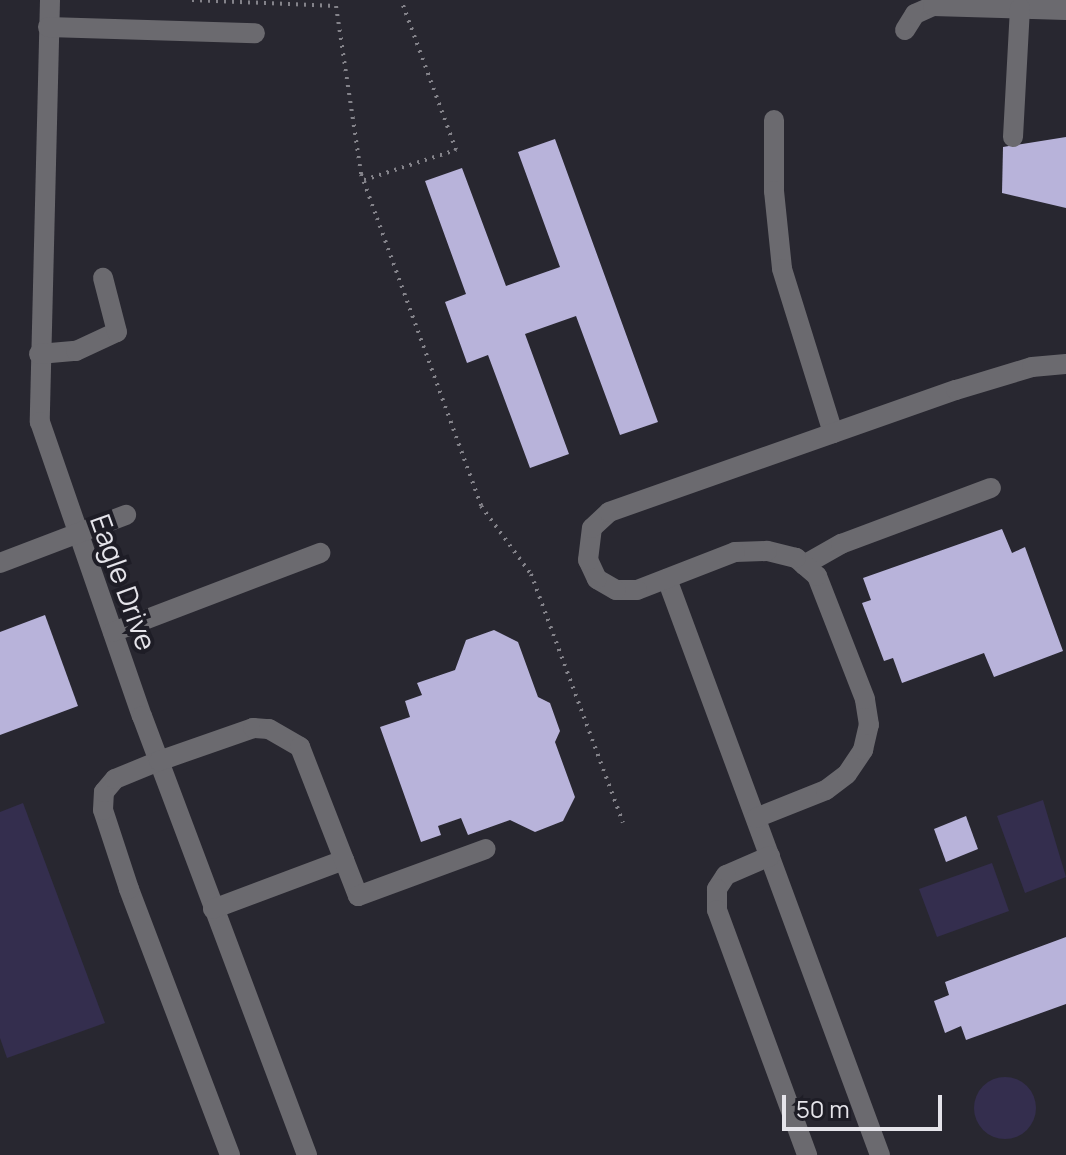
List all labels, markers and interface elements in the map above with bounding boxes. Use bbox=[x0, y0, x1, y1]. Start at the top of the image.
street label: Eagle Drive bbox=[84, 510, 164, 654]
scale bar bbox=[786, 1079, 946, 1129]
text: 50 m bbox=[796, 1092, 850, 1125]

